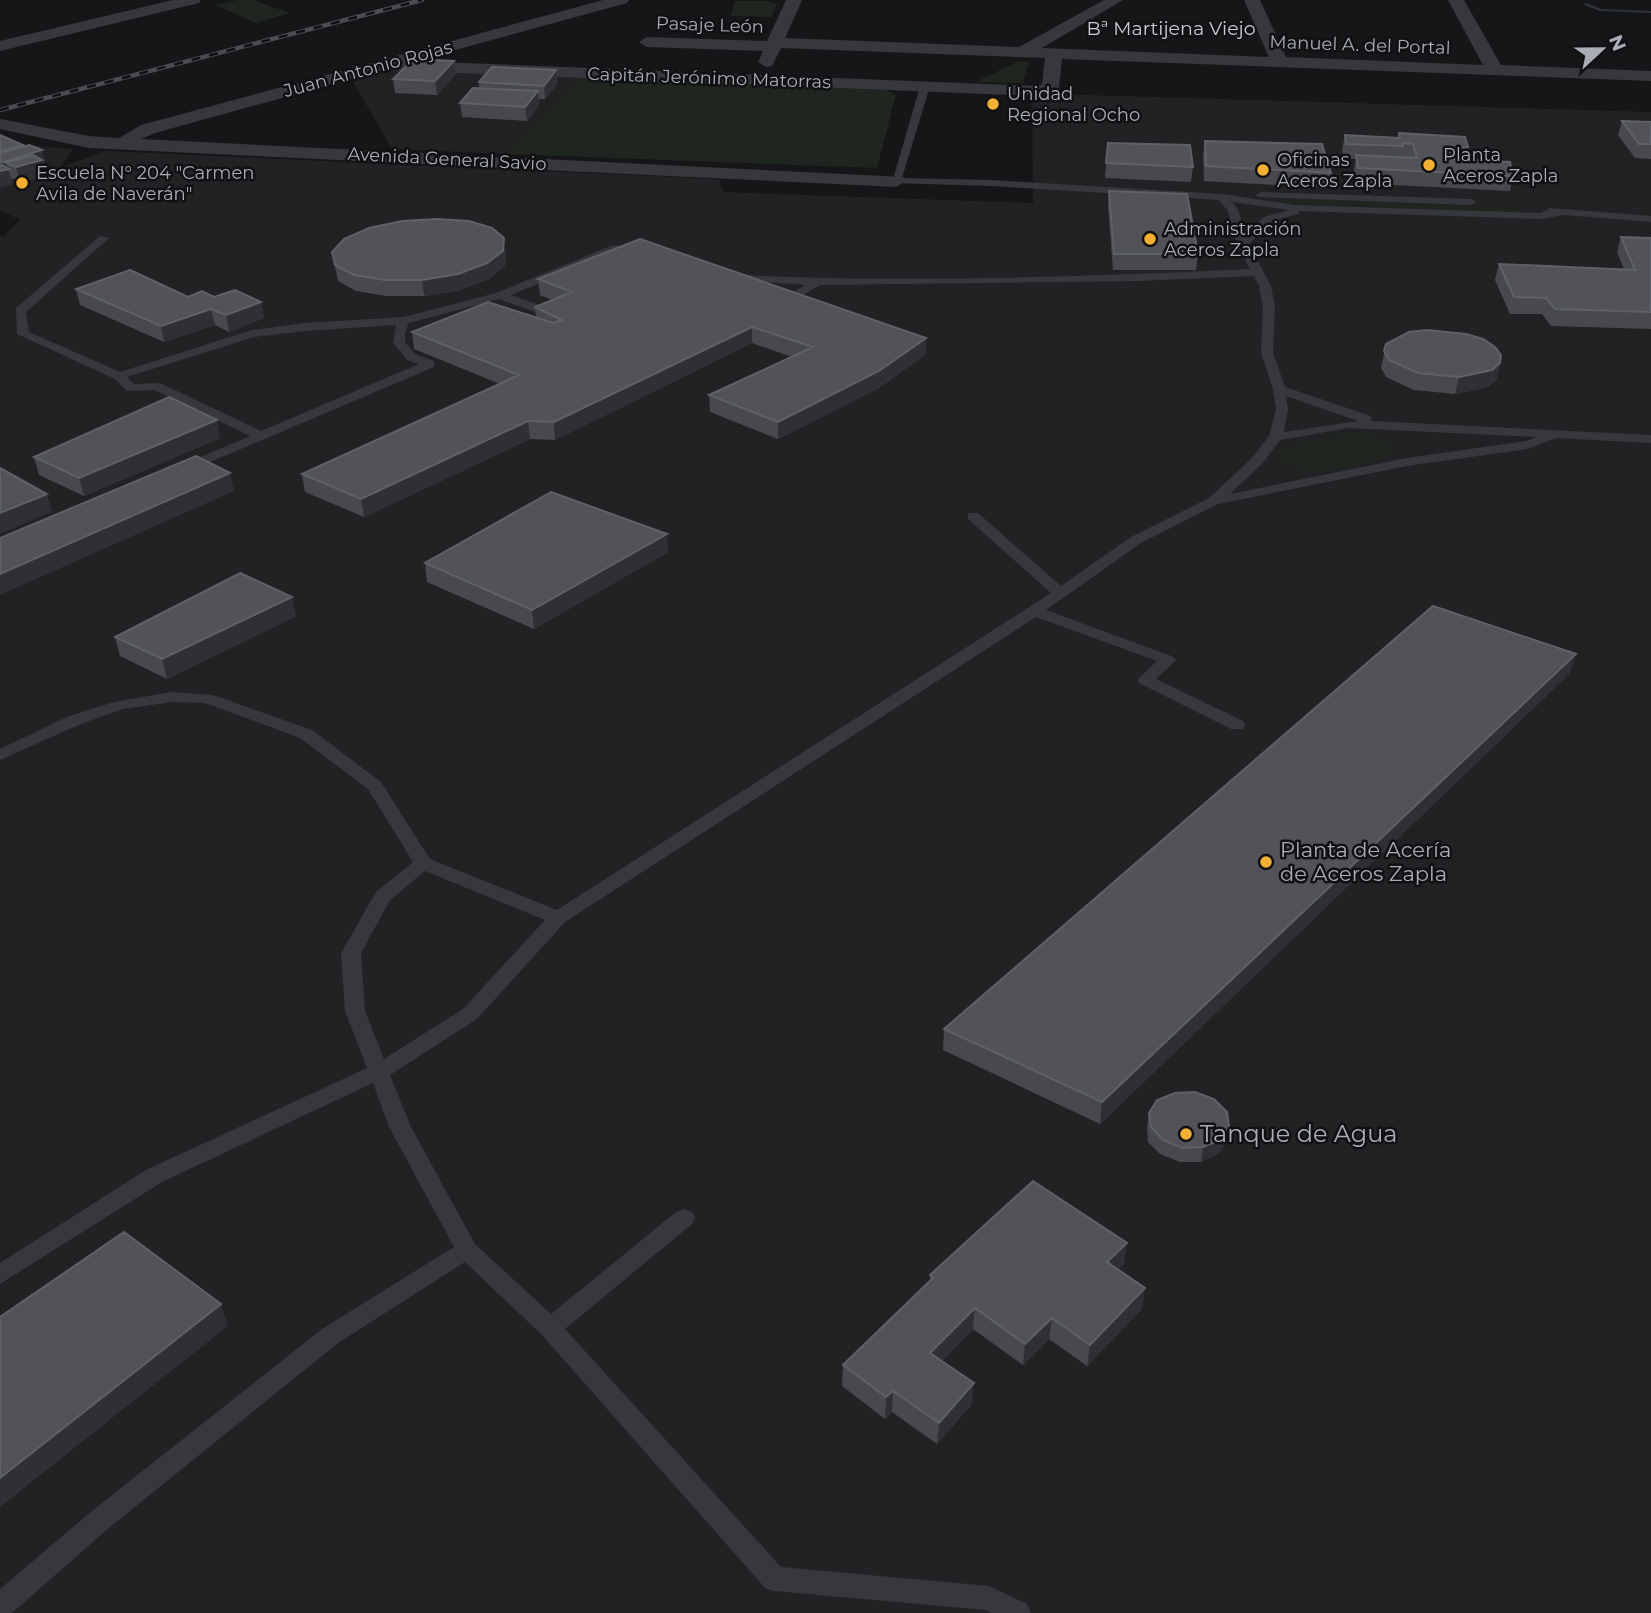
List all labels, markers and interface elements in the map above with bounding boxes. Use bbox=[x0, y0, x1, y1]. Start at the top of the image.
street label: Pasaje León bbox=[656, 12, 764, 38]
north arrow bbox=[1567, 14, 1637, 84]
district label: Bª Martijena Viejo bbox=[1086, 17, 1256, 40]
street label: Manuel A. del Portal bbox=[1269, 31, 1451, 59]
text: N bbox=[1604, 31, 1631, 54]
street label: Juan Antonio Rojas bbox=[280, 36, 455, 102]
street label: Capitán Jerónimo Matorras bbox=[587, 63, 831, 93]
place label: Unidad Regional Ocho bbox=[1007, 83, 1140, 126]
marker: Unidad Regional Ocho bbox=[985, 96, 1001, 112]
street label: Avenida General Savio bbox=[347, 143, 547, 175]
place label: Planta Aceros Zapla bbox=[1443, 144, 1558, 187]
place label: Oficinas Aceros Zapla bbox=[1277, 149, 1392, 192]
marker: Planta Aceros Zapla bbox=[1421, 157, 1437, 173]
place label: Escuela N° 204 "Carmen Avila de Naverán" bbox=[36, 162, 254, 205]
marker: Oficinas Aceros Zapla bbox=[1255, 162, 1271, 178]
marker: Escuela N° 204 "Carmen Avila de Naverán" bbox=[14, 175, 30, 191]
place label: Administración Aceros Zapla bbox=[1164, 218, 1301, 261]
marker: Administración Aceros Zapla bbox=[1142, 231, 1158, 247]
place label: Planta de Acería de Aceros Zapla bbox=[1280, 837, 1451, 886]
marker: Planta de Acería de Aceros Zapla bbox=[1258, 854, 1274, 870]
place label: Tanque de Agua bbox=[1200, 1119, 1398, 1148]
marker: Tanque de Agua bbox=[1178, 1126, 1194, 1142]

